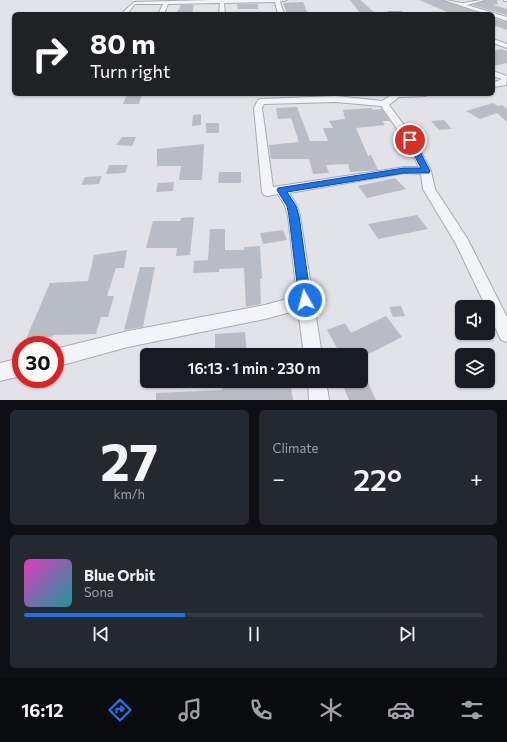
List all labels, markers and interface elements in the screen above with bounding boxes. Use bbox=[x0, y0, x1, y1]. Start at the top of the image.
text: 80 m bbox=[90, 26, 156, 60]
icon: right bbox=[24, 28, 76, 80]
text: Turn right bbox=[90, 60, 170, 82]
pin bbox=[393, 123, 427, 157]
icon: arrive bbox=[399, 129, 421, 151]
position arrow bbox=[284, 279, 326, 321]
map controls bbox=[455, 300, 495, 388]
button: sound bbox=[455, 300, 495, 340]
speed limit sign: 30 bbox=[12, 336, 64, 388]
button: layers bbox=[455, 348, 495, 388]
text: 16:13 · 1 min · 230 m bbox=[188, 359, 320, 377]
text: 27 bbox=[100, 428, 158, 492]
text: Climate bbox=[273, 440, 318, 456]
text: 22° bbox=[353, 460, 402, 497]
text: − bbox=[273, 465, 285, 492]
text: + bbox=[470, 465, 483, 492]
text: km/h bbox=[113, 486, 145, 502]
text: Blue Orbit bbox=[84, 566, 155, 584]
text: Sona bbox=[84, 584, 114, 600]
icon: previous bbox=[90, 623, 112, 645]
icon: pause bbox=[243, 623, 265, 645]
icon: next bbox=[396, 623, 418, 645]
icon: directions bbox=[106, 696, 134, 724]
icon: music bbox=[176, 696, 204, 724]
icon: phone bbox=[247, 696, 275, 724]
icon: climate bbox=[317, 696, 345, 724]
icon: car bbox=[387, 696, 415, 724]
icon: filters bbox=[458, 696, 486, 724]
text: 16:12 bbox=[21, 699, 64, 721]

